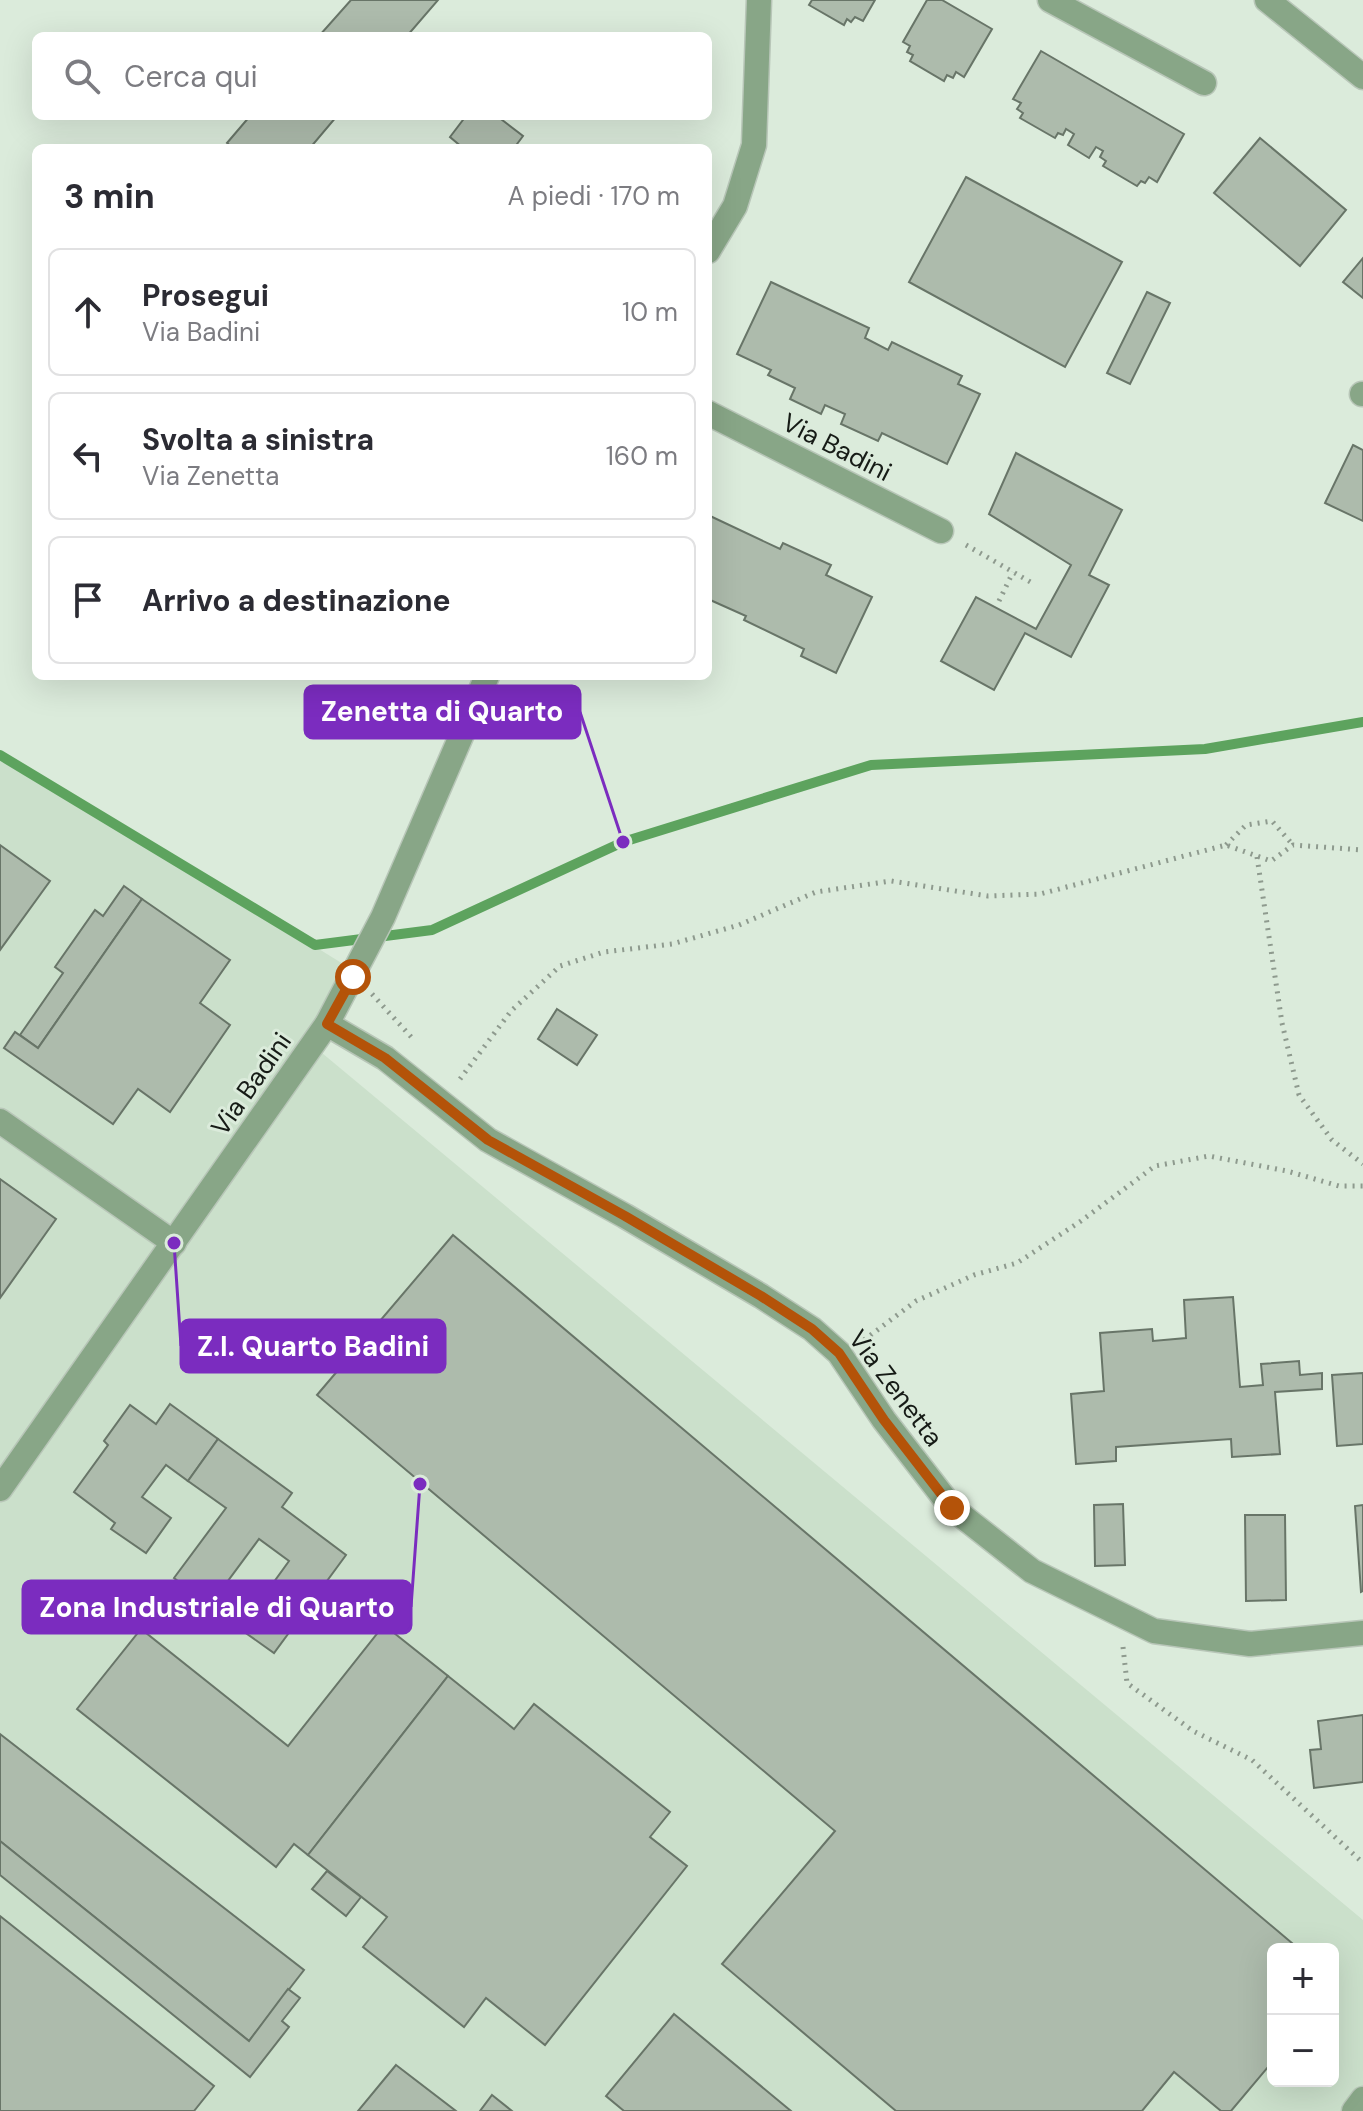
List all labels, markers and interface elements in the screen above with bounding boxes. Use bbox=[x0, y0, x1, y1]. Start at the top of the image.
search box bbox=[32, 32, 712, 120]
icon: search bbox=[60, 54, 104, 98]
text: Cerca qui bbox=[124, 57, 258, 96]
text: 3 min bbox=[64, 174, 155, 219]
text: A piedi · 170 m bbox=[508, 179, 680, 213]
text: Prosegui bbox=[142, 276, 269, 315]
icon: ahead bbox=[66, 290, 110, 334]
text: 10 m bbox=[622, 295, 678, 329]
text: Via Badini bbox=[142, 315, 260, 349]
street label: Via Badini bbox=[777, 405, 897, 489]
text: Svolta a sinistra bbox=[142, 420, 374, 459]
icon: left bbox=[66, 434, 110, 478]
text: 160 m bbox=[606, 439, 678, 473]
text: Via Zenetta bbox=[142, 459, 279, 493]
icon: arrive bbox=[66, 578, 110, 622]
text: Arrivo a destinazione bbox=[142, 581, 451, 620]
callout: Zenetta di Quarto bbox=[305, 686, 580, 738]
text: Zenetta di Quarto bbox=[321, 693, 563, 730]
route start bbox=[335, 959, 371, 995]
street label: Via Badini bbox=[203, 1026, 299, 1142]
callout: Z.I. Quarto Badini bbox=[181, 1320, 445, 1372]
street label: Via Zenetta bbox=[841, 1323, 951, 1453]
text: Z.I. Quarto Badini bbox=[197, 1328, 429, 1365]
route end bbox=[934, 1490, 970, 1526]
callout: Zona Industriale di Quarto bbox=[23, 1581, 411, 1633]
text: Zona Industriale di Quarto bbox=[39, 1589, 395, 1626]
map controls bbox=[1267, 1943, 1339, 2087]
button: + bbox=[1267, 1943, 1339, 2015]
button: − bbox=[1267, 2015, 1339, 2087]

